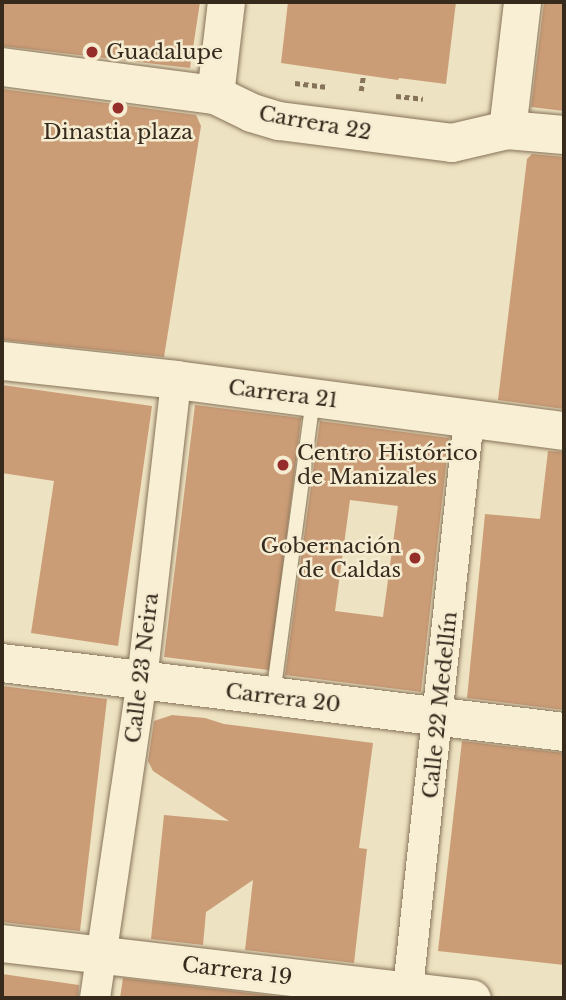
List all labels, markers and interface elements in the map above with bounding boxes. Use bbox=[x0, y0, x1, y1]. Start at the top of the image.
place label: Guadalupe bbox=[106, 39, 223, 65]
marker: Guadalupe bbox=[84, 44, 100, 60]
marker: Dinastia plaza bbox=[110, 100, 126, 116]
street label: Carrera 22 bbox=[257, 101, 373, 145]
place label: Dinastia plaza bbox=[43, 119, 193, 145]
street label: Carrera 21 bbox=[227, 375, 339, 413]
place label: Centro Histórico de Manizales bbox=[297, 440, 478, 490]
marker: Centro Histórico de Manizales bbox=[275, 457, 291, 473]
place label: Gobernación de Caldas bbox=[260, 533, 401, 583]
marker: Gobernación de Caldas bbox=[407, 550, 423, 566]
street label: Calle 23 Neira bbox=[120, 591, 164, 745]
street label: Calle 22 Medellín bbox=[418, 610, 462, 800]
street label: Carrera 20 bbox=[224, 678, 342, 718]
street label: Carrera 19 bbox=[180, 952, 294, 990]

